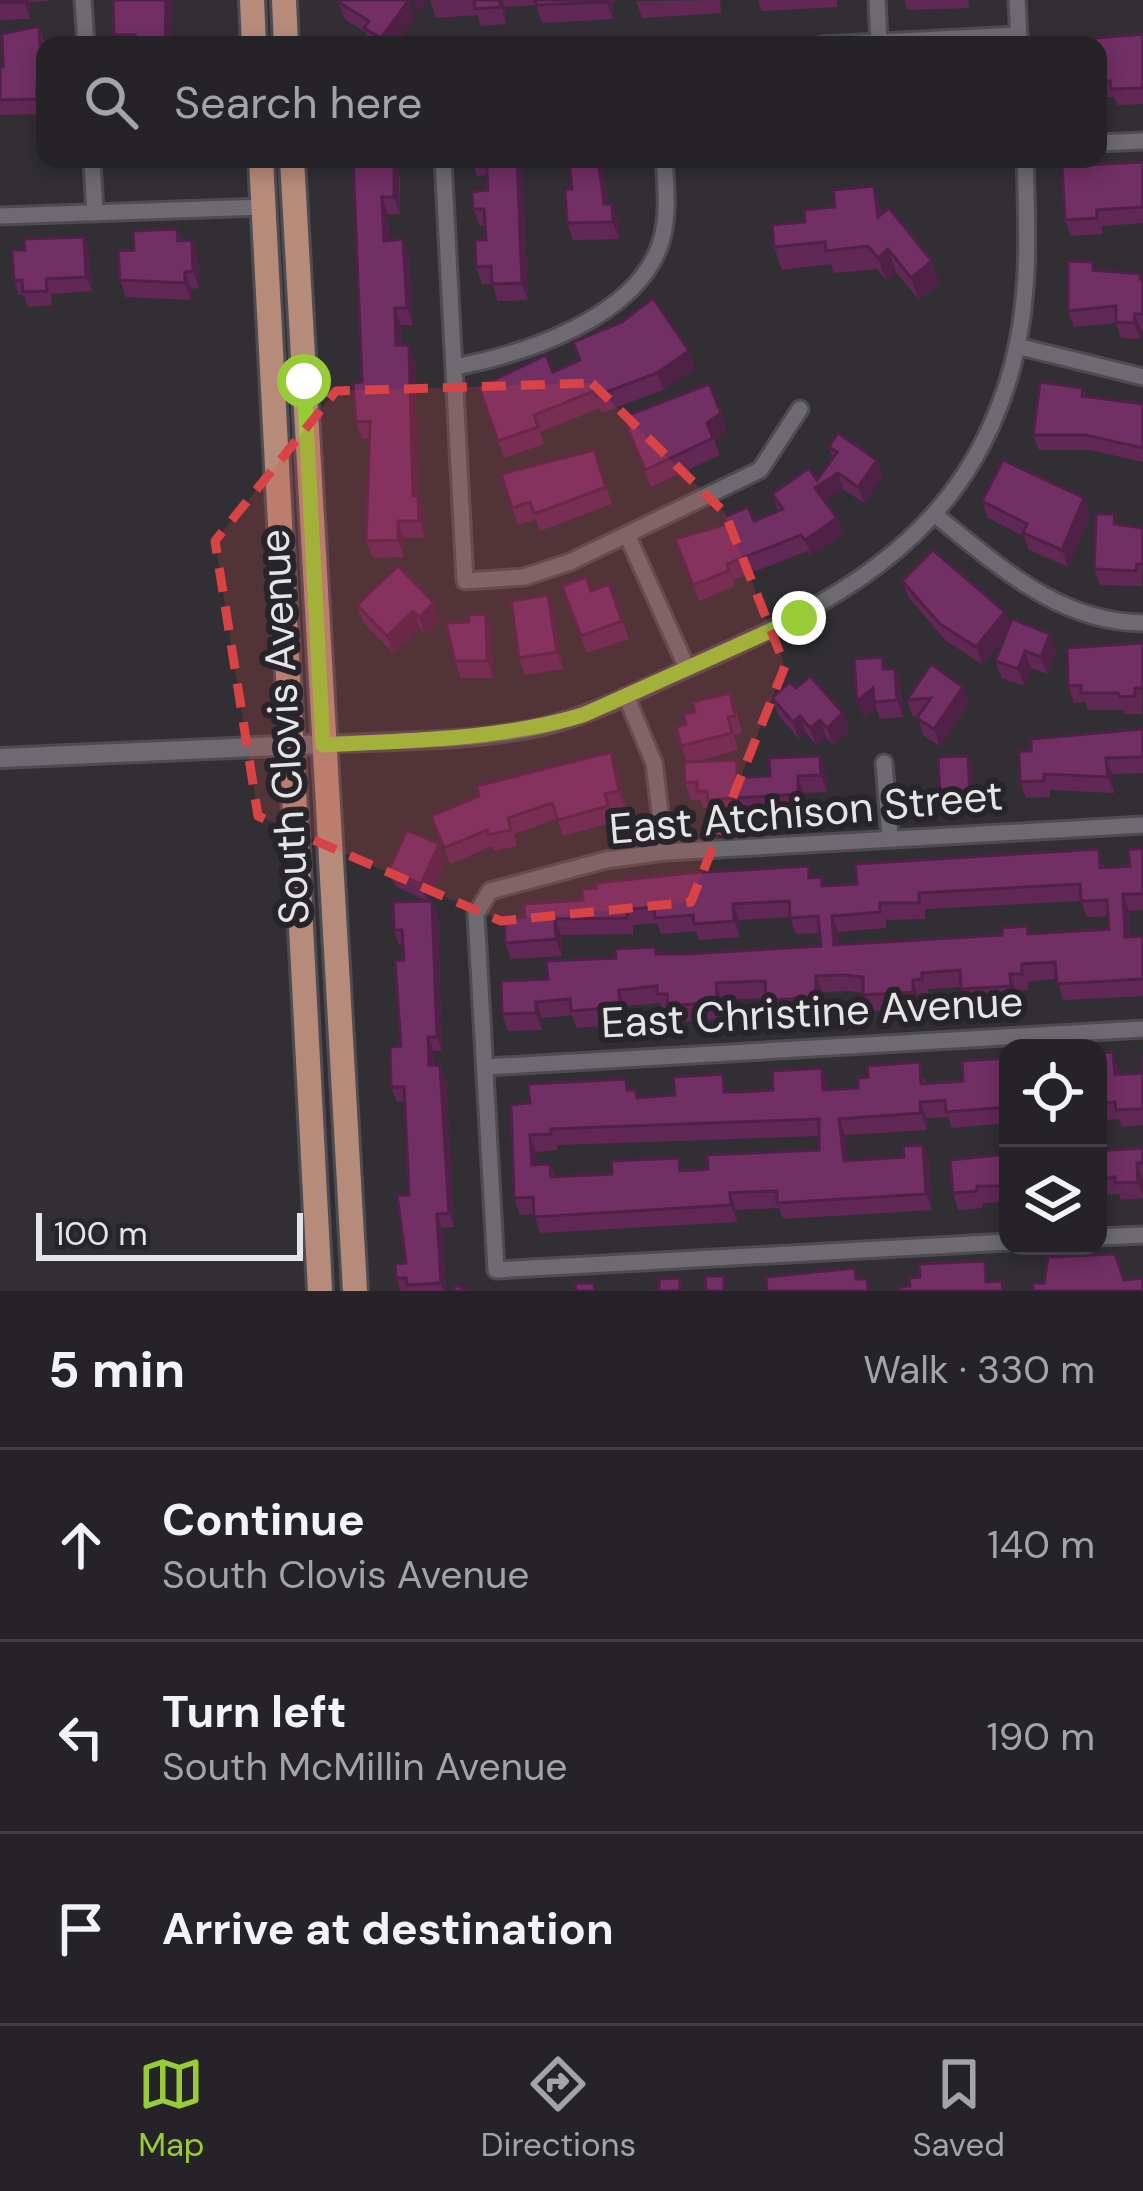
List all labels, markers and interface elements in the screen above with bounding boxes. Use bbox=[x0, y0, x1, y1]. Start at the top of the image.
search box bbox=[36, 36, 1107, 168]
icon: search bbox=[78, 69, 144, 135]
text: Search here bbox=[174, 73, 422, 132]
route start bbox=[277, 354, 331, 408]
street label: South Clovis Avenue bbox=[246, 528, 322, 926]
route end bbox=[772, 591, 826, 645]
street label: East Atchison Street bbox=[607, 767, 1005, 857]
street label: East Christine Avenue bbox=[599, 973, 1025, 1051]
map controls bbox=[999, 1039, 1107, 1255]
button: locate bbox=[999, 1039, 1107, 1147]
button: layers bbox=[999, 1147, 1107, 1255]
scale bar bbox=[36, 1207, 303, 1260]
text: 100 m bbox=[54, 1212, 148, 1255]
text: 5 min bbox=[48, 1336, 185, 1403]
text: Walk · 330 m bbox=[863, 1344, 1095, 1395]
text: Continue bbox=[162, 1490, 365, 1549]
icon: ahead bbox=[48, 1512, 114, 1578]
text: 140 m bbox=[987, 1519, 1095, 1570]
text: South Clovis Avenue bbox=[162, 1549, 529, 1600]
text: Turn left bbox=[162, 1682, 346, 1741]
icon: left bbox=[48, 1704, 114, 1770]
text: 190 m bbox=[987, 1711, 1095, 1762]
text: South McMillin Avenue bbox=[162, 1741, 567, 1792]
icon: arrive bbox=[48, 1896, 114, 1962]
text: Arrive at destination bbox=[162, 1899, 614, 1958]
tab: Map bbox=[138, 2051, 205, 2166]
tab: Directions bbox=[481, 2051, 636, 2166]
tab: Saved bbox=[912, 2051, 1005, 2166]

